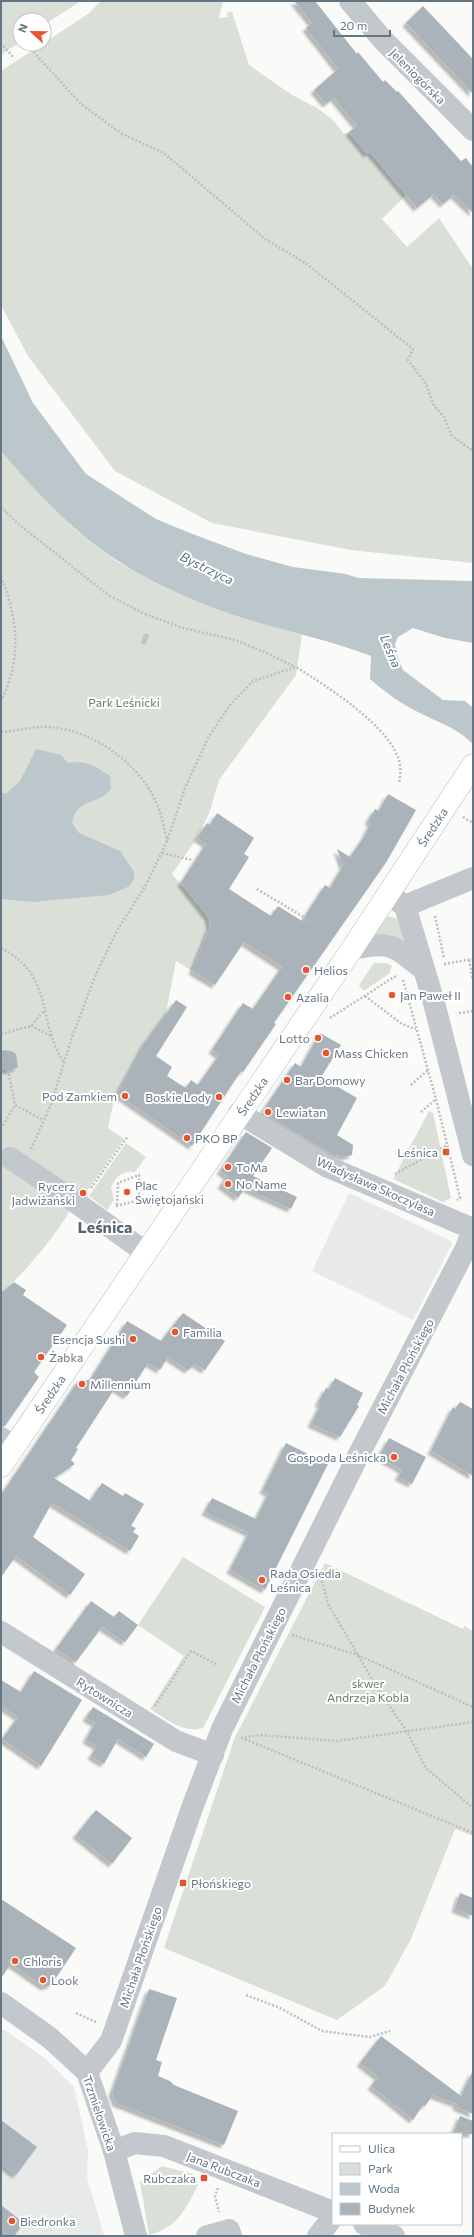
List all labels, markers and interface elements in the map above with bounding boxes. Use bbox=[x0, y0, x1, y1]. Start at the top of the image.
north arrow bbox=[12, 12, 52, 52]
scale bar bbox=[334, 12, 390, 38]
text: 20 m bbox=[340, 18, 367, 32]
text: N bbox=[15, 22, 30, 34]
street label: Jeleniogórska bbox=[387, 45, 449, 107]
water label: Bystrzyca bbox=[178, 548, 237, 588]
water label: Leśna bbox=[377, 632, 405, 670]
park label: Park Leśnicki bbox=[88, 695, 160, 709]
street label: Średzka bbox=[414, 805, 450, 849]
place label: Helios bbox=[314, 963, 348, 977]
marker: Helios bbox=[301, 965, 311, 975]
place label: Jan Paweł II bbox=[400, 988, 461, 1003]
place label: Azalia bbox=[296, 990, 329, 1004]
marker: Jan Paweł II bbox=[387, 990, 397, 1000]
marker: Azalia bbox=[283, 992, 293, 1002]
place label: Lotto bbox=[279, 1031, 310, 1045]
marker: Lotto bbox=[313, 1033, 323, 1043]
place label: Mass Chicken bbox=[334, 1046, 408, 1060]
marker: Mass Chicken bbox=[321, 1048, 331, 1058]
place label: Bar Domowy bbox=[295, 1073, 365, 1087]
street label: Średzka bbox=[234, 1074, 270, 1118]
marker: Bar Domowy bbox=[282, 1075, 292, 1085]
place label: Pod Zamkiem bbox=[42, 1089, 117, 1103]
place label: Boskie Lody bbox=[145, 1090, 211, 1104]
marker: Pod Zamkiem bbox=[120, 1091, 130, 1101]
marker: Boskie Lody bbox=[214, 1092, 224, 1102]
place label: Lewiatan bbox=[276, 1105, 326, 1119]
marker: Lewiatan bbox=[263, 1107, 273, 1117]
place label: PKO BP bbox=[195, 1131, 238, 1145]
marker: PKO BP bbox=[182, 1133, 192, 1143]
place label: Leśnica bbox=[397, 1145, 438, 1159]
marker: Leśnica bbox=[441, 1147, 451, 1157]
street label: Władysława Skoczylasa bbox=[315, 1154, 437, 1218]
place label: ToMa bbox=[236, 1160, 268, 1174]
marker: ToMa bbox=[223, 1162, 233, 1172]
place label: No Name bbox=[236, 1177, 287, 1191]
place label: Plac Świętojański bbox=[135, 1178, 204, 1206]
place label: Rycerz Jadwiżański bbox=[11, 1179, 75, 1208]
marker: No Name bbox=[223, 1179, 233, 1189]
marker: Plac Świętojański bbox=[122, 1187, 132, 1197]
marker: Rycerz Jadwiżański bbox=[78, 1188, 88, 1198]
district label: Leśnica bbox=[77, 1217, 133, 1236]
street label: Michała Płońskiego bbox=[374, 1316, 436, 1416]
place label: Familia bbox=[183, 1325, 222, 1339]
marker: Familia bbox=[170, 1327, 180, 1337]
place label: Esencja Sushi bbox=[53, 1332, 125, 1346]
marker: Esencja Sushi bbox=[128, 1334, 138, 1344]
place label: Żabka bbox=[49, 1350, 83, 1364]
marker: Żabka bbox=[36, 1352, 46, 1362]
street label: Średzka bbox=[32, 1372, 68, 1416]
place label: Millennium bbox=[90, 1377, 151, 1391]
marker: Millennium bbox=[77, 1379, 87, 1389]
place label: Gospoda Leśnicka bbox=[288, 1450, 386, 1464]
marker: Gospoda Leśnicka bbox=[389, 1452, 399, 1462]
place label: Rada Osiedla Leśnica bbox=[270, 1566, 341, 1594]
marker: Rada Osiedla Leśnica bbox=[257, 1575, 267, 1585]
street label: Michała Płońskiego bbox=[228, 1605, 288, 1705]
street label: Rytownicza bbox=[74, 1674, 136, 1720]
park label: skwer Andrzeja Kobla bbox=[327, 1676, 409, 1704]
place label: Płońskiego bbox=[191, 1876, 251, 1890]
marker: Płońskiego bbox=[178, 1878, 188, 1888]
street label: Michała Płońskiego bbox=[116, 1905, 164, 2009]
place label: Chloris bbox=[23, 1954, 62, 1968]
marker: Chloris bbox=[10, 1956, 20, 1966]
place label: Look bbox=[51, 1973, 79, 1987]
marker: Look bbox=[38, 1975, 48, 1985]
street label: Trzmielowicka bbox=[81, 2073, 119, 2153]
legend bbox=[332, 2133, 462, 2225]
text: Ulica bbox=[368, 2141, 395, 2155]
street label: Jana Rubczaka bbox=[185, 2148, 263, 2190]
text: Park bbox=[368, 2161, 394, 2175]
place label: Rubczaka bbox=[143, 2171, 196, 2185]
marker: Rubczaka bbox=[199, 2173, 209, 2183]
text: Woda bbox=[368, 2181, 400, 2195]
text: Budynek bbox=[368, 2201, 416, 2215]
place label: Biedronka bbox=[20, 2214, 76, 2228]
marker: Biedronka bbox=[7, 2216, 17, 2226]

